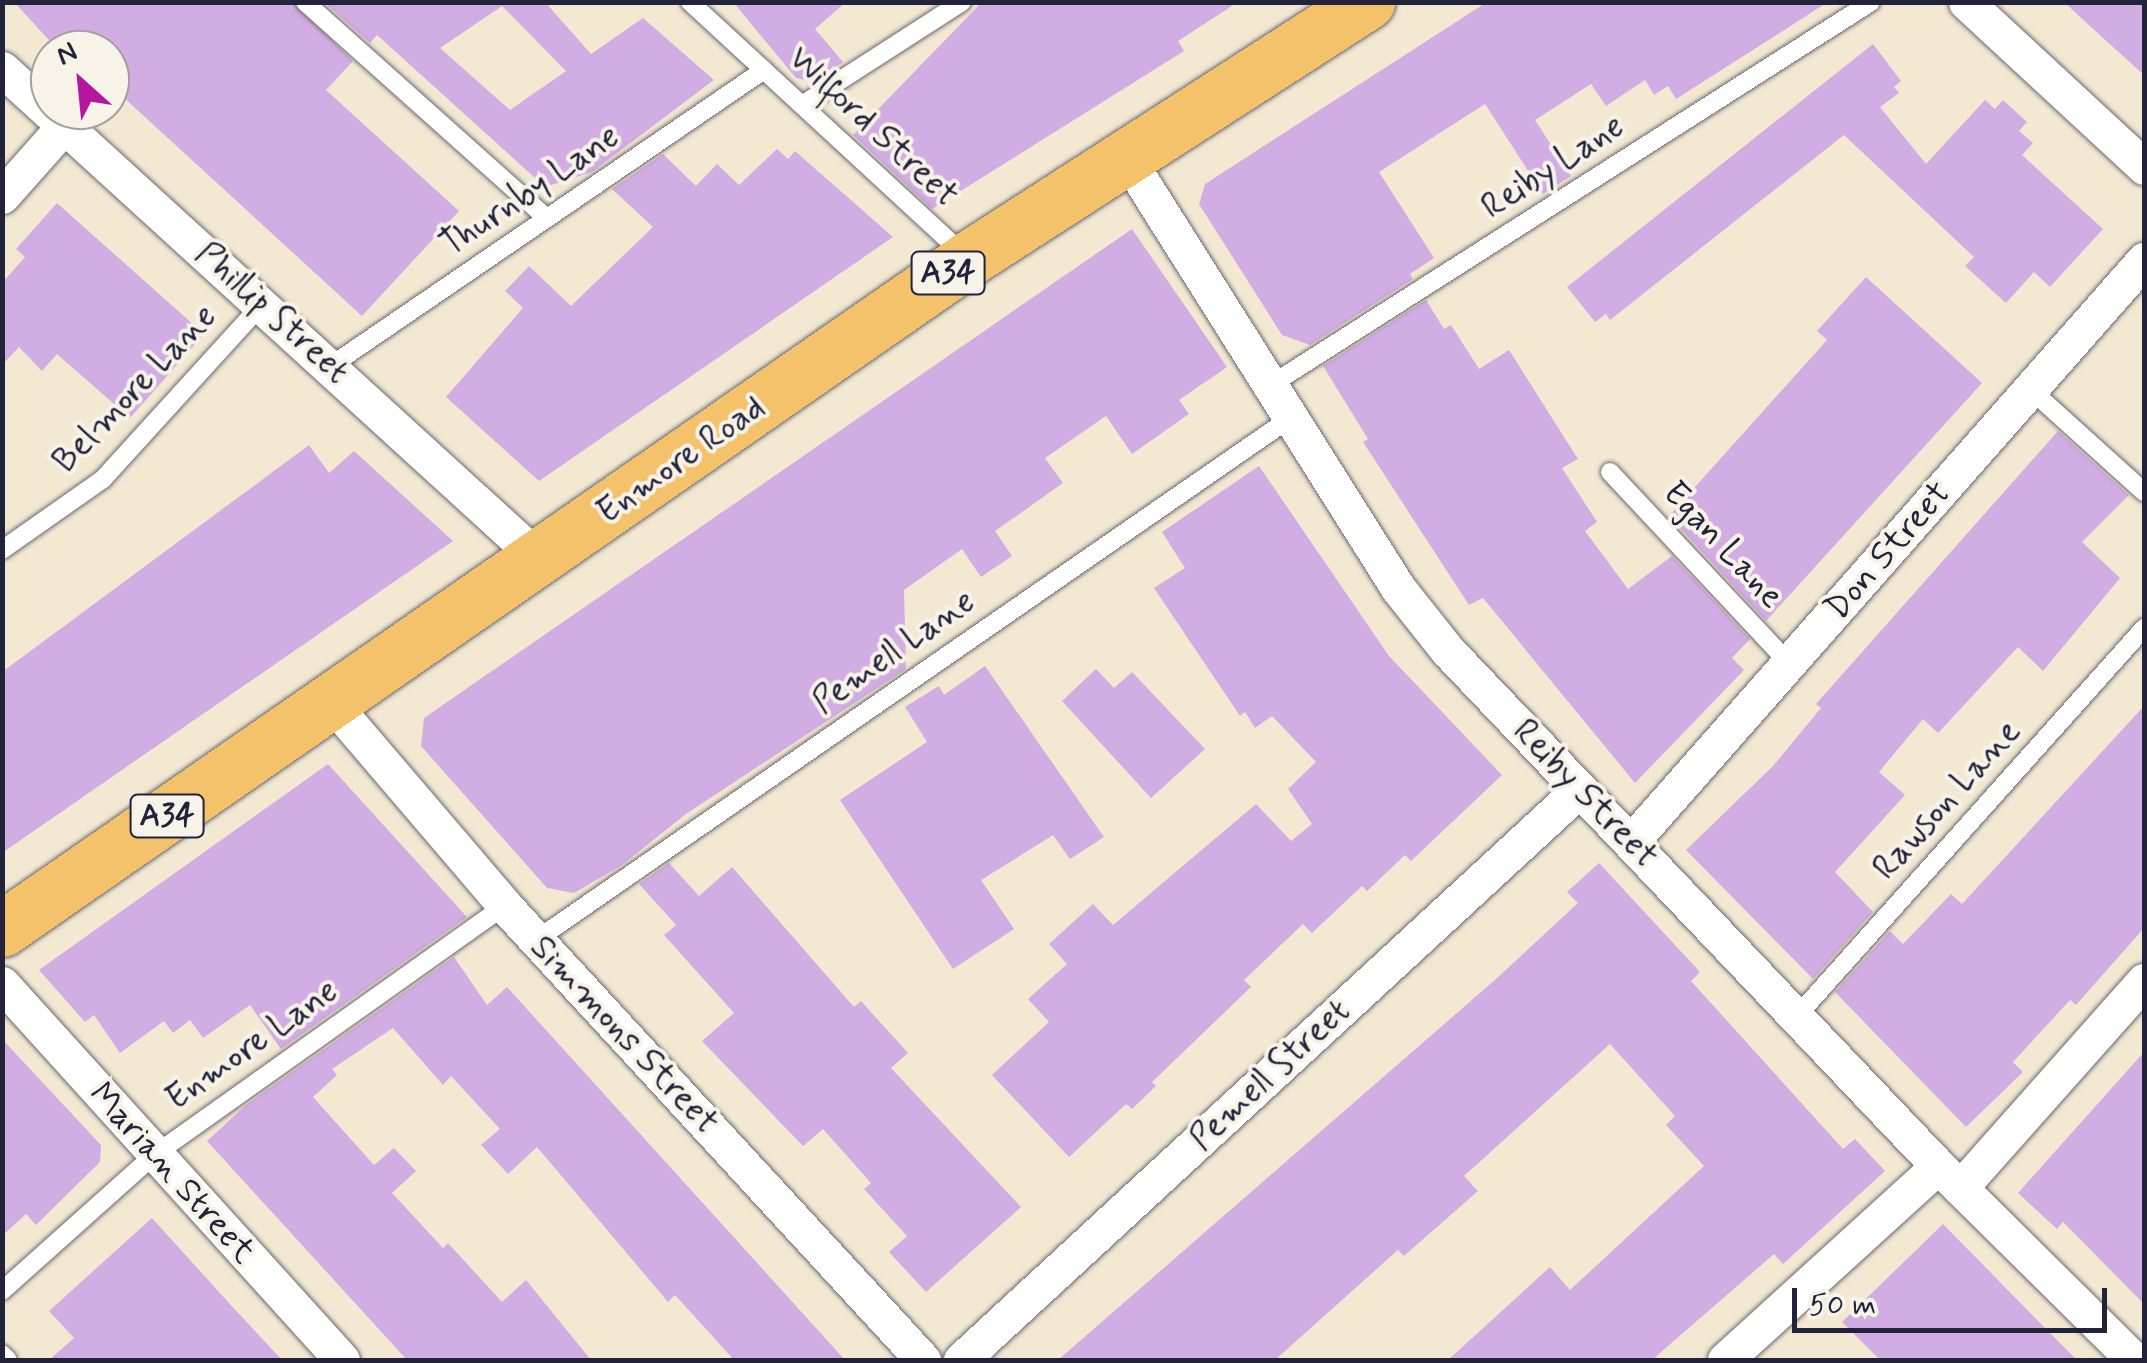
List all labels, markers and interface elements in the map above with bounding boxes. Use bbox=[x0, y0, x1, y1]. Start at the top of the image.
north arrow bbox=[30, 30, 130, 130]
text: N bbox=[50, 34, 84, 75]
street label: Wilford Street bbox=[780, 38, 966, 216]
street label: Reiby Lane bbox=[1473, 105, 1633, 229]
street label: Thurnby Lane bbox=[432, 116, 628, 266]
street label: Phillip Street bbox=[184, 231, 360, 395]
road number: A34 bbox=[910, 246, 986, 300]
street label: Belmore Lane bbox=[46, 298, 224, 480]
street label: Enmore Road bbox=[589, 387, 773, 533]
street label: Egan Lane bbox=[1654, 473, 1792, 617]
street label: Don Street bbox=[1817, 474, 1959, 628]
street label: Pemell Lane bbox=[806, 582, 982, 722]
street label: Reiby Street bbox=[1504, 711, 1666, 877]
street label: Rawson Lane bbox=[1867, 715, 2027, 885]
road number: A34 bbox=[130, 789, 204, 843]
street label: Simmons Street bbox=[522, 927, 726, 1143]
street label: Enmore Lane bbox=[158, 970, 346, 1120]
street label: Pemell Street bbox=[1179, 988, 1361, 1162]
street label: Marian Street bbox=[80, 1074, 264, 1272]
scale bar bbox=[1797, 1268, 2112, 1330]
text: 50 m bbox=[1809, 1286, 1876, 1325]

